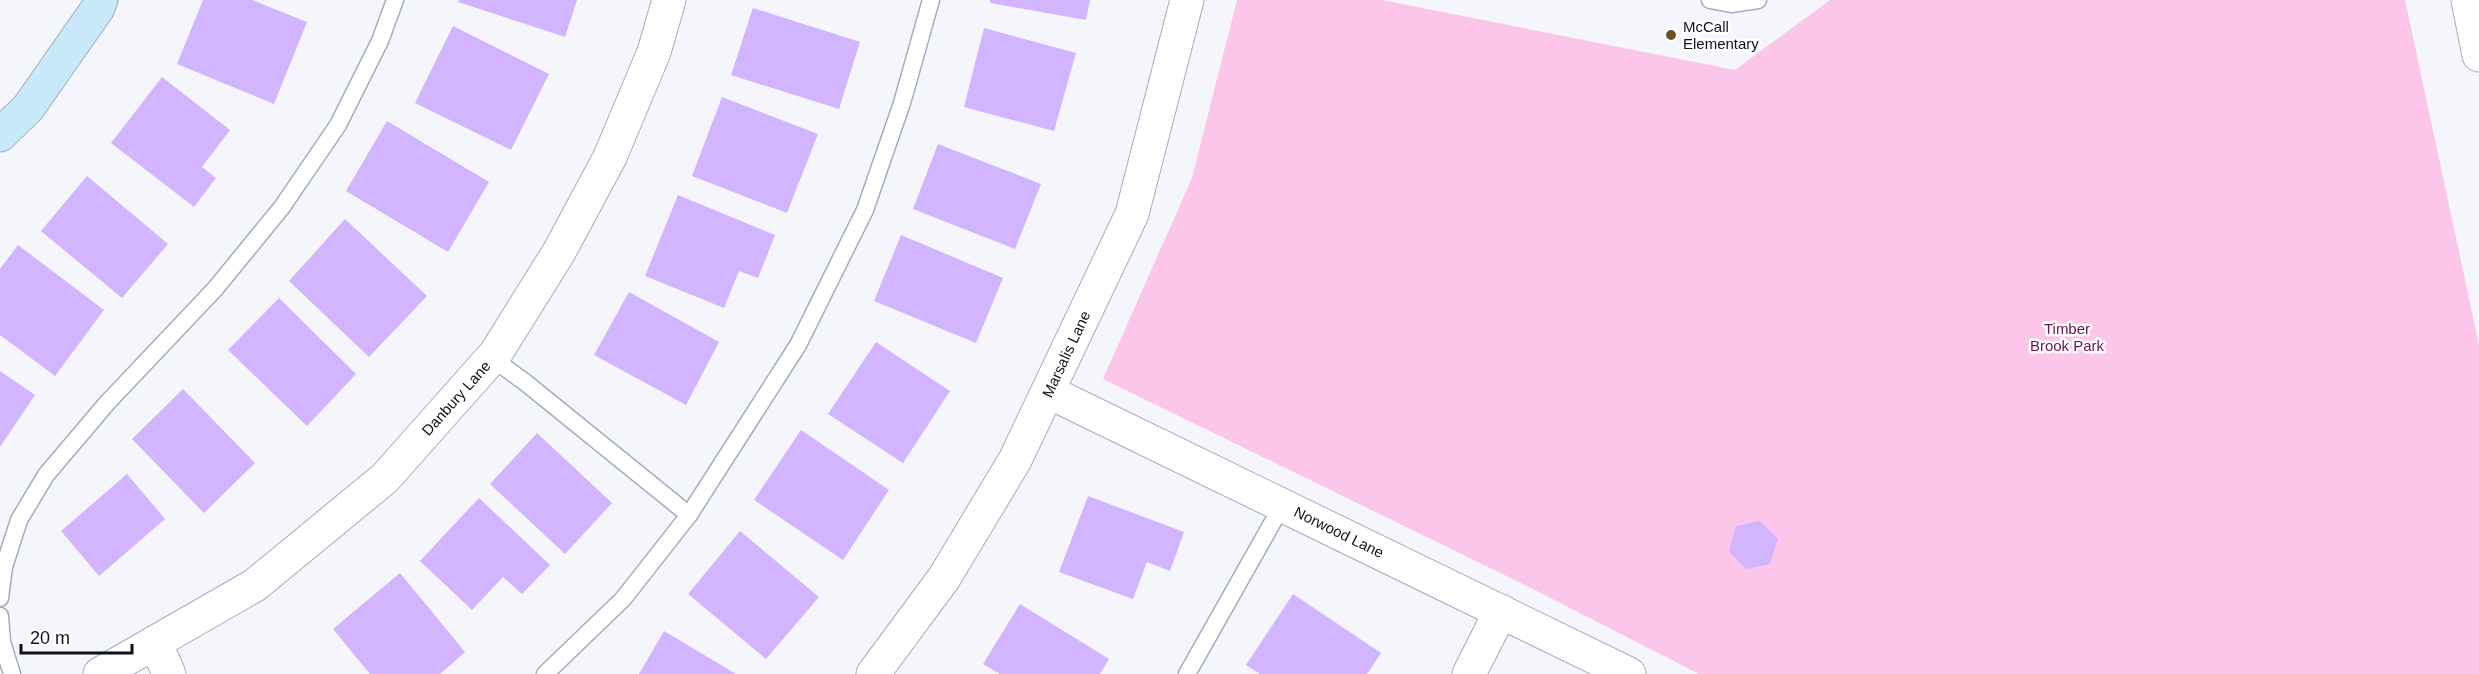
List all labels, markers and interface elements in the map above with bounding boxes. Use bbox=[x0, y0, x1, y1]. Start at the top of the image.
place label: McCall Elementary bbox=[1683, 18, 1759, 52]
marker: McCall Elementary bbox=[1664, 28, 1678, 42]
street label: Marsalis Lane bbox=[1039, 308, 1093, 400]
park label: Timber Brook Park bbox=[2030, 320, 2105, 354]
street label: Danbury Lane bbox=[418, 357, 494, 439]
street label: Norwood Lane bbox=[1291, 503, 1387, 561]
scale bar bbox=[21, 617, 132, 655]
text: 20 m bbox=[30, 628, 70, 648]

